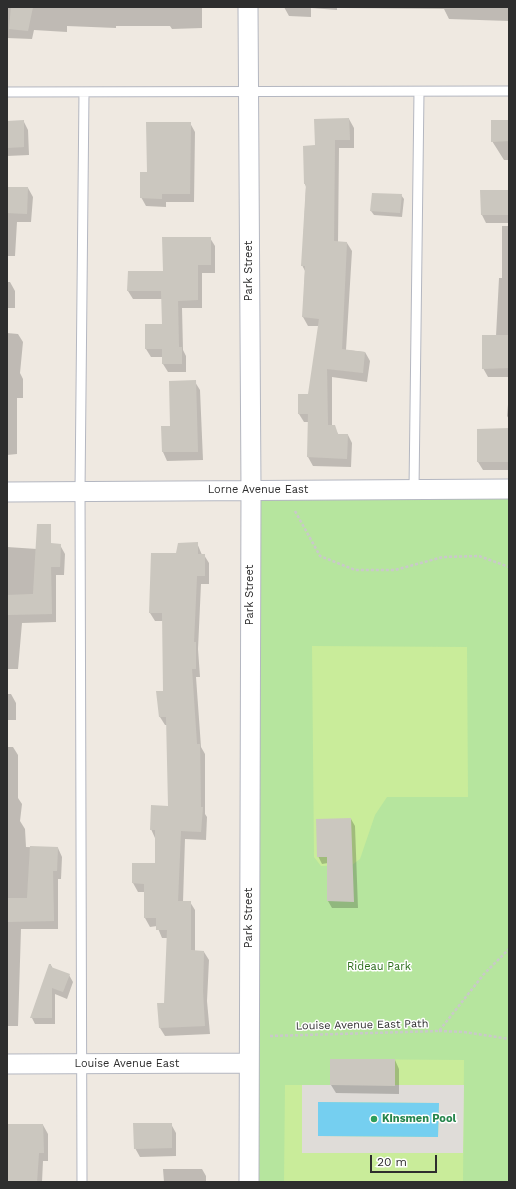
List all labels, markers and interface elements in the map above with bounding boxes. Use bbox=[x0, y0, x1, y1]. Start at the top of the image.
street label: Park Street bbox=[242, 241, 256, 301]
street label: Lorne Avenue East bbox=[208, 483, 308, 497]
street label: Park Street bbox=[243, 565, 257, 625]
street label: Park Street bbox=[242, 888, 256, 948]
park label: Rideau Park bbox=[347, 960, 411, 974]
street label: Louise Avenue East Path bbox=[295, 1017, 429, 1033]
street label: Louise Avenue East bbox=[75, 1057, 179, 1071]
place label: Kinsmen Pool bbox=[382, 1112, 456, 1126]
marker: Kinsmen Pool bbox=[369, 1114, 379, 1124]
scale bar bbox=[372, 1147, 439, 1173]
text: 20 m bbox=[377, 1155, 407, 1169]

